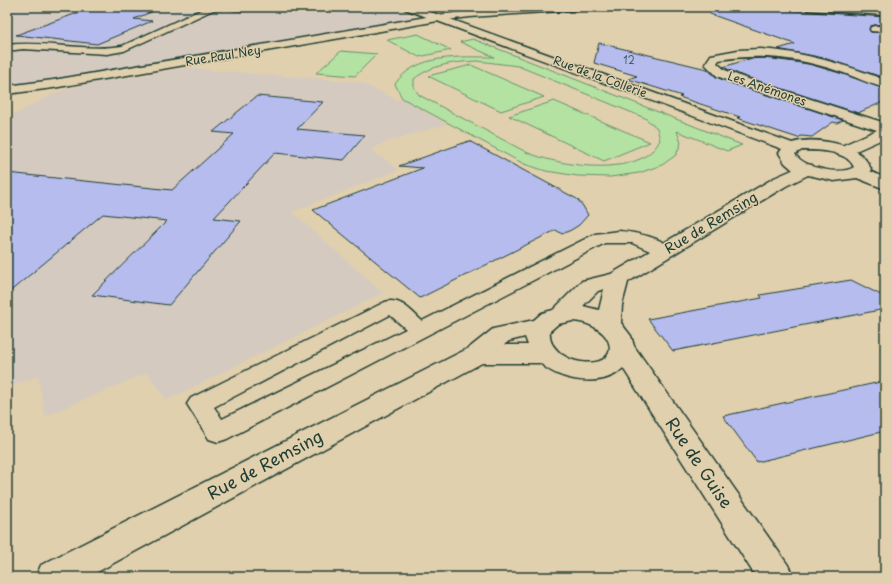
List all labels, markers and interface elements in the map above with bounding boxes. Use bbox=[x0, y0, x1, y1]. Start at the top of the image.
street label: Rue Paul Ney bbox=[184, 40, 262, 70]
street label: Rue de la Collerie bbox=[551, 51, 650, 101]
house number: 12 bbox=[623, 52, 635, 67]
street label: Les Anémones bbox=[726, 66, 810, 110]
street label: Rue de Remsing bbox=[660, 186, 761, 259]
street label: Rue de Guise bbox=[660, 412, 740, 513]
street label: Rue de Remsing bbox=[202, 423, 327, 506]

